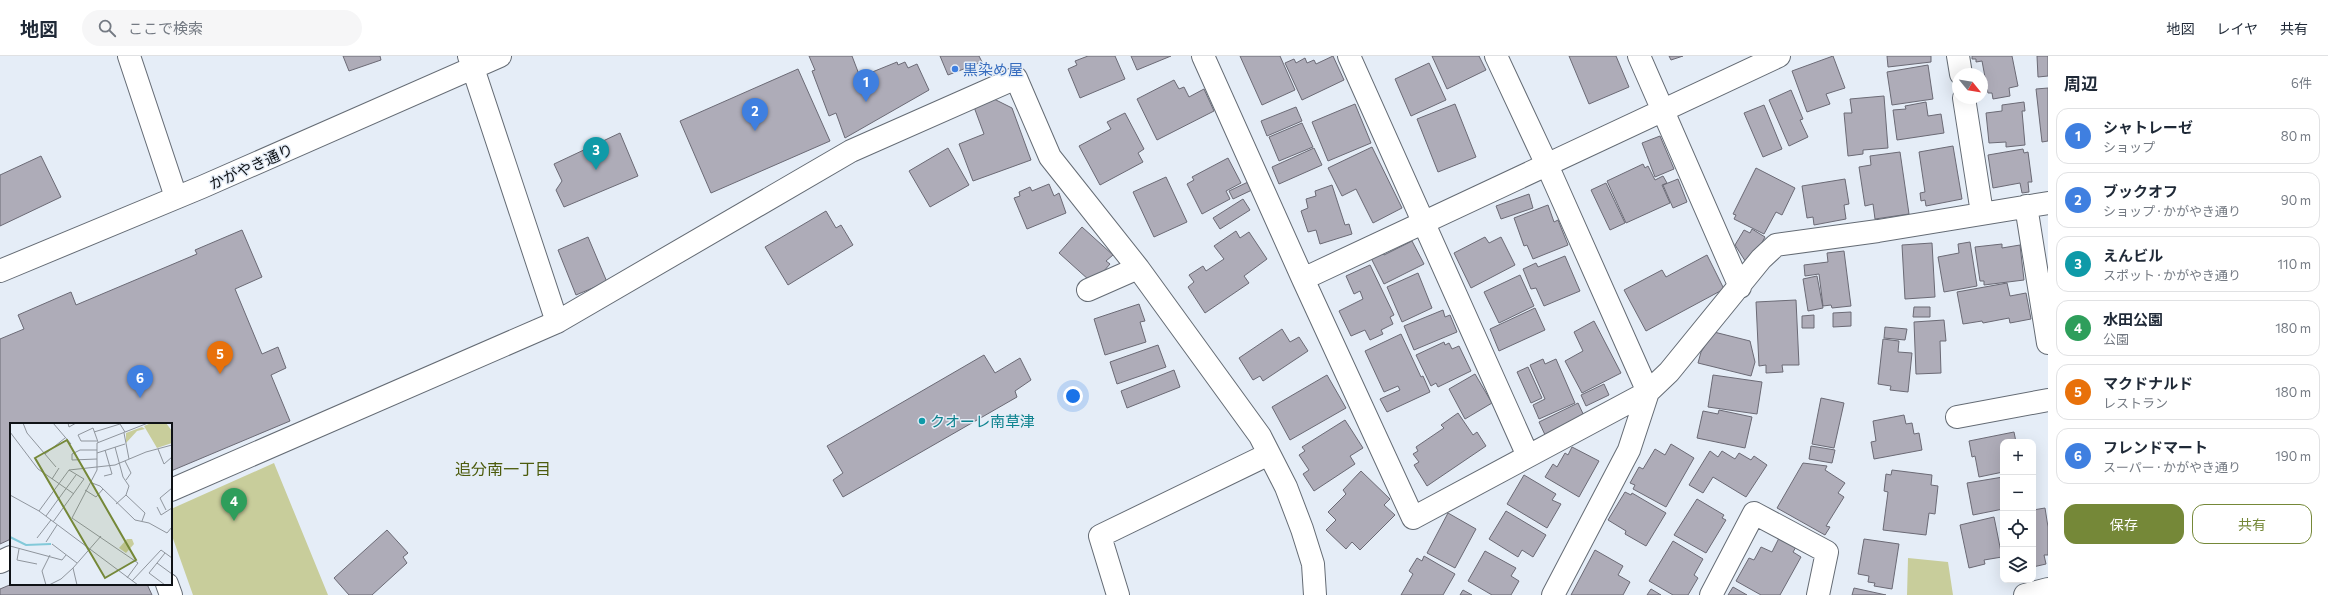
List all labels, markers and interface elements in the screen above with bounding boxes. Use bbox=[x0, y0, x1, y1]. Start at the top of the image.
search box bbox=[82, 10, 362, 46]
text: 地図 bbox=[20, 17, 58, 40]
icon: search bbox=[96, 17, 118, 39]
text: ここで検索 bbox=[128, 19, 203, 37]
text: 地図 bbox=[2166, 20, 2194, 37]
text: レイヤ bbox=[2216, 20, 2258, 37]
text: 共有 bbox=[2280, 20, 2308, 37]
place label: 黒染め屋 bbox=[963, 60, 1023, 78]
marker: 黒染め屋 bbox=[950, 64, 960, 74]
north arrow bbox=[1952, 68, 1988, 104]
pin: 1 bbox=[853, 69, 879, 102]
text: 周辺 bbox=[2064, 73, 2098, 94]
text: 6件 bbox=[2291, 75, 2312, 91]
pin: 2 bbox=[742, 98, 768, 131]
text: シャトレーゼ bbox=[2103, 118, 2193, 136]
text: 1 bbox=[2075, 128, 2081, 144]
text: 80 m bbox=[2281, 128, 2311, 144]
pin: 3 bbox=[583, 137, 609, 170]
street label: かがやき通り bbox=[206, 139, 296, 193]
text: ショップ bbox=[2103, 139, 2155, 155]
text: ブックオフ bbox=[2103, 182, 2178, 200]
text: 2 bbox=[2074, 192, 2082, 208]
text: 90 m bbox=[2281, 192, 2311, 208]
text: ショップ · かがやき通り bbox=[2103, 203, 2241, 219]
text: えんビル bbox=[2103, 246, 2163, 264]
text: 3 bbox=[2074, 256, 2082, 272]
text: 110 m bbox=[2278, 256, 2311, 272]
text: スポット · かがやき通り bbox=[2103, 267, 2241, 283]
text: 水田公園 bbox=[2103, 310, 2163, 328]
text: 4 bbox=[2074, 320, 2082, 336]
text: 180 m bbox=[2275, 320, 2311, 336]
text: 公園 bbox=[2103, 331, 2129, 347]
pin: 5 bbox=[207, 341, 233, 374]
pin: 6 bbox=[127, 365, 153, 398]
text: マクドナルド bbox=[2103, 374, 2193, 392]
text: 5 bbox=[2074, 384, 2082, 400]
text: 180 m bbox=[2275, 384, 2311, 400]
your location bbox=[1063, 386, 1083, 406]
text: レストラン bbox=[2103, 395, 2168, 411]
place label: クオーレ南草津 bbox=[930, 412, 1035, 430]
marker: クオーレ南草津 bbox=[917, 416, 927, 426]
inset map bbox=[10, 423, 172, 585]
text: フレンドマート bbox=[2103, 438, 2208, 456]
map controls bbox=[2000, 439, 2036, 583]
button: + bbox=[2000, 439, 2036, 475]
text: 6 bbox=[2074, 448, 2082, 464]
text: 190 m bbox=[2275, 448, 2311, 464]
district label: 追分南一丁目 bbox=[455, 459, 551, 478]
text: スーパー · かがやき通り bbox=[2103, 459, 2241, 475]
button: − bbox=[2000, 475, 2036, 511]
pin: 4 bbox=[221, 488, 247, 521]
button: 保存 bbox=[2064, 504, 2184, 544]
button: 共有 bbox=[2192, 504, 2312, 544]
button: locate bbox=[2000, 511, 2036, 547]
button: layers bbox=[2000, 547, 2036, 583]

